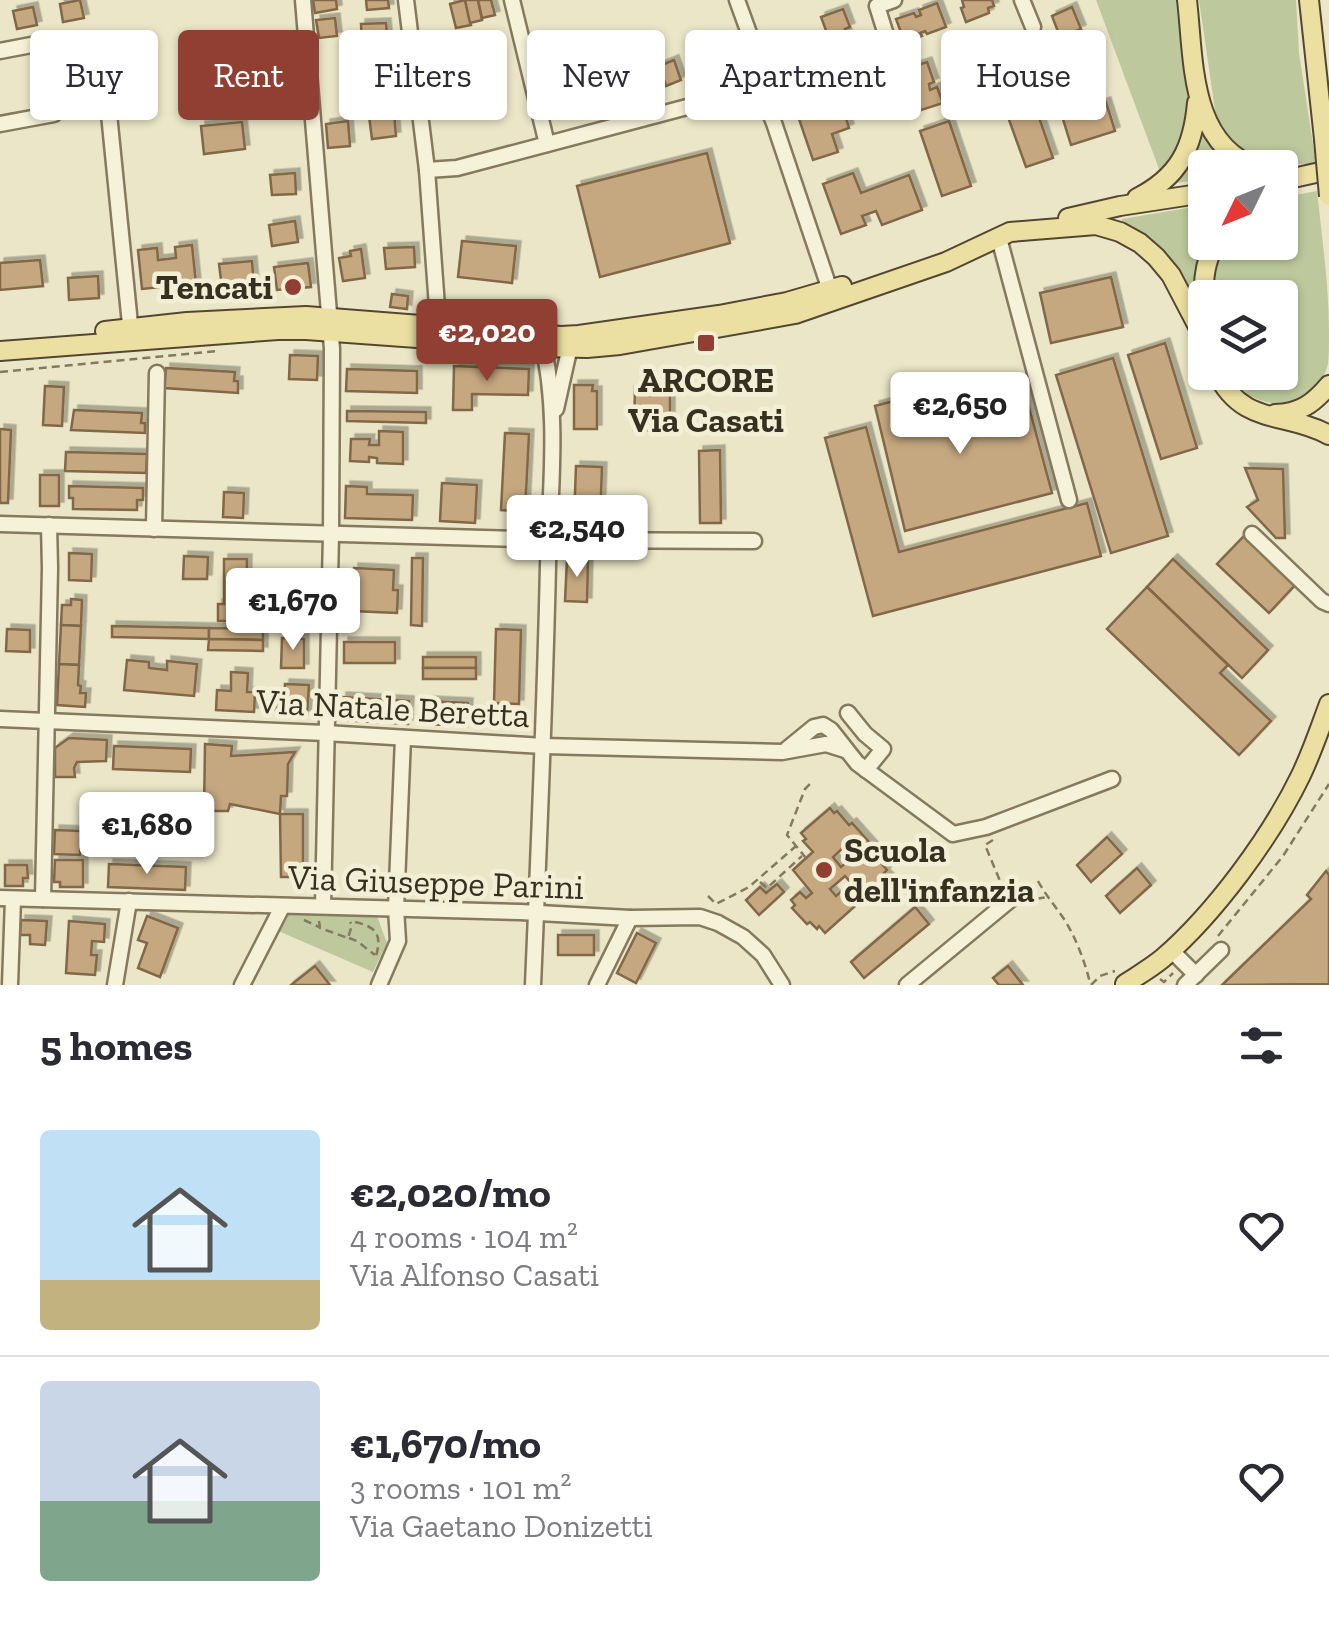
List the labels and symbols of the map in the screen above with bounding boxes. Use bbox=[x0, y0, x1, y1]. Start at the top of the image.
north arrow bbox=[1188, 150, 1298, 260]
place label: Tencati bbox=[156, 266, 273, 308]
marker: Tencati bbox=[282, 276, 304, 298]
pin: €2,020 bbox=[406, 299, 568, 384]
marker: ARCORE Via Casati bbox=[695, 332, 717, 354]
place label: ARCORE Via Casati bbox=[628, 359, 784, 441]
pin: €2,650 bbox=[879, 372, 1041, 457]
pin: €2,540 bbox=[496, 495, 658, 580]
pin: €1,670 bbox=[212, 568, 374, 653]
street label: Via Natale Beretta bbox=[254, 680, 531, 736]
pin: €1,680 bbox=[66, 792, 228, 877]
place label: Scuola dell'infanzia bbox=[844, 829, 1035, 911]
street label: Via Giuseppe Parini bbox=[286, 856, 585, 908]
marker: Scuola dell'infanzia bbox=[813, 859, 835, 881]

